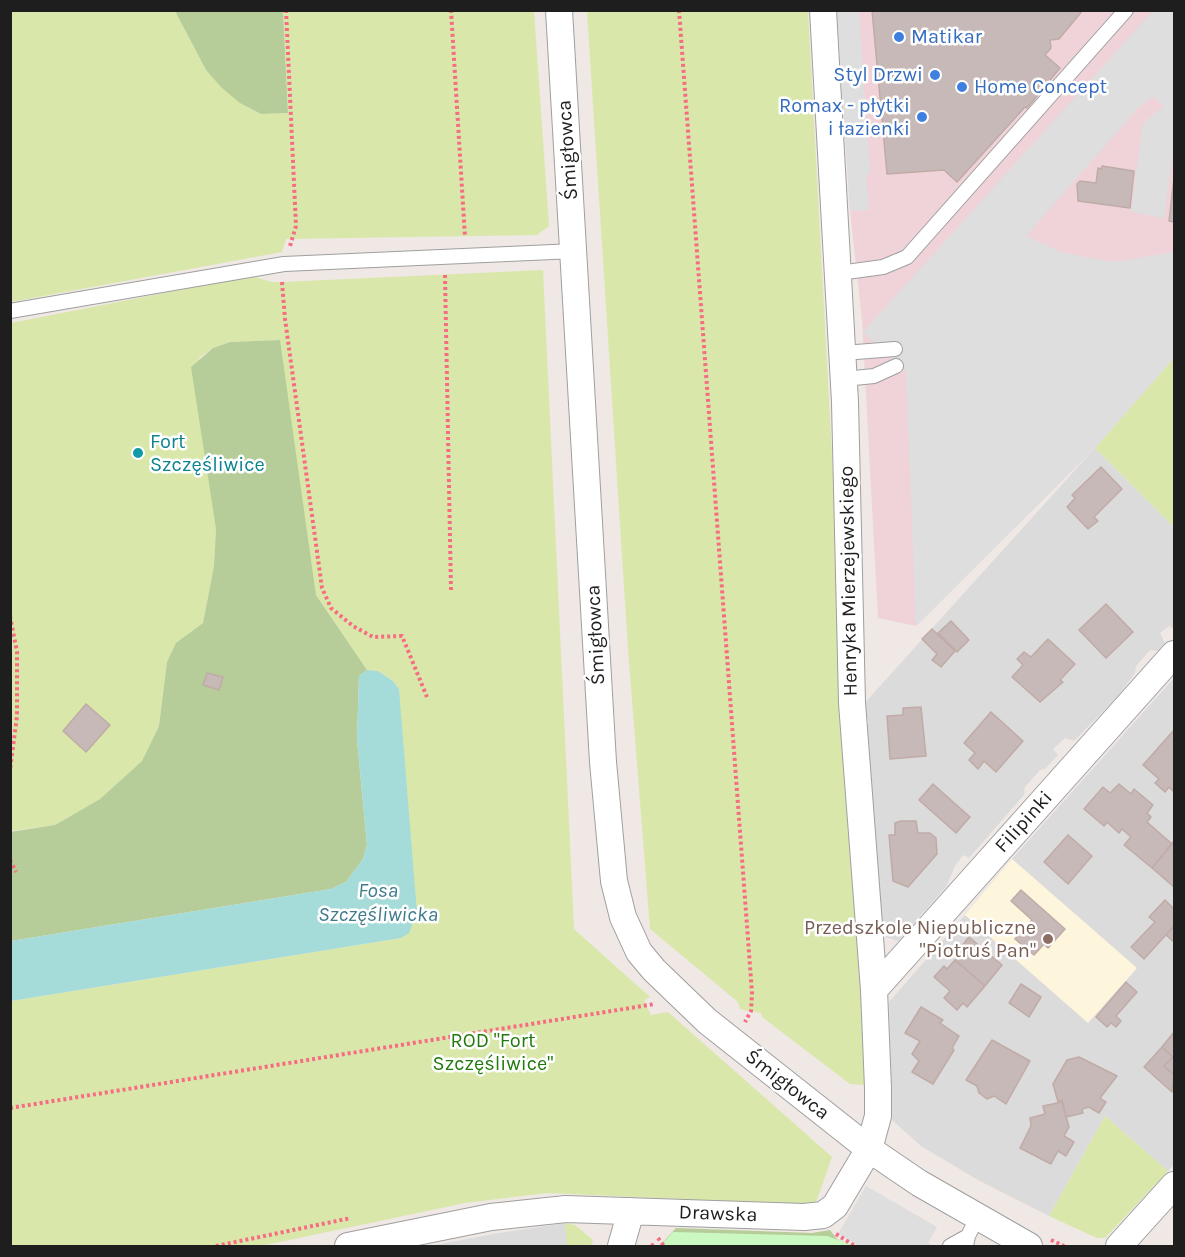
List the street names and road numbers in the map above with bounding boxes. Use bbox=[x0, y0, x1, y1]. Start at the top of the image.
street label: Śmigłowca bbox=[553, 99, 583, 201]
street label: Henryka Mierzejewskiego bbox=[835, 465, 863, 697]
street label: Śmigłowca bbox=[581, 584, 611, 686]
street label: Filipinki bbox=[990, 786, 1058, 858]
street label: Śmigłowca bbox=[740, 1045, 834, 1125]
street label: Drawska bbox=[678, 1201, 758, 1227]

